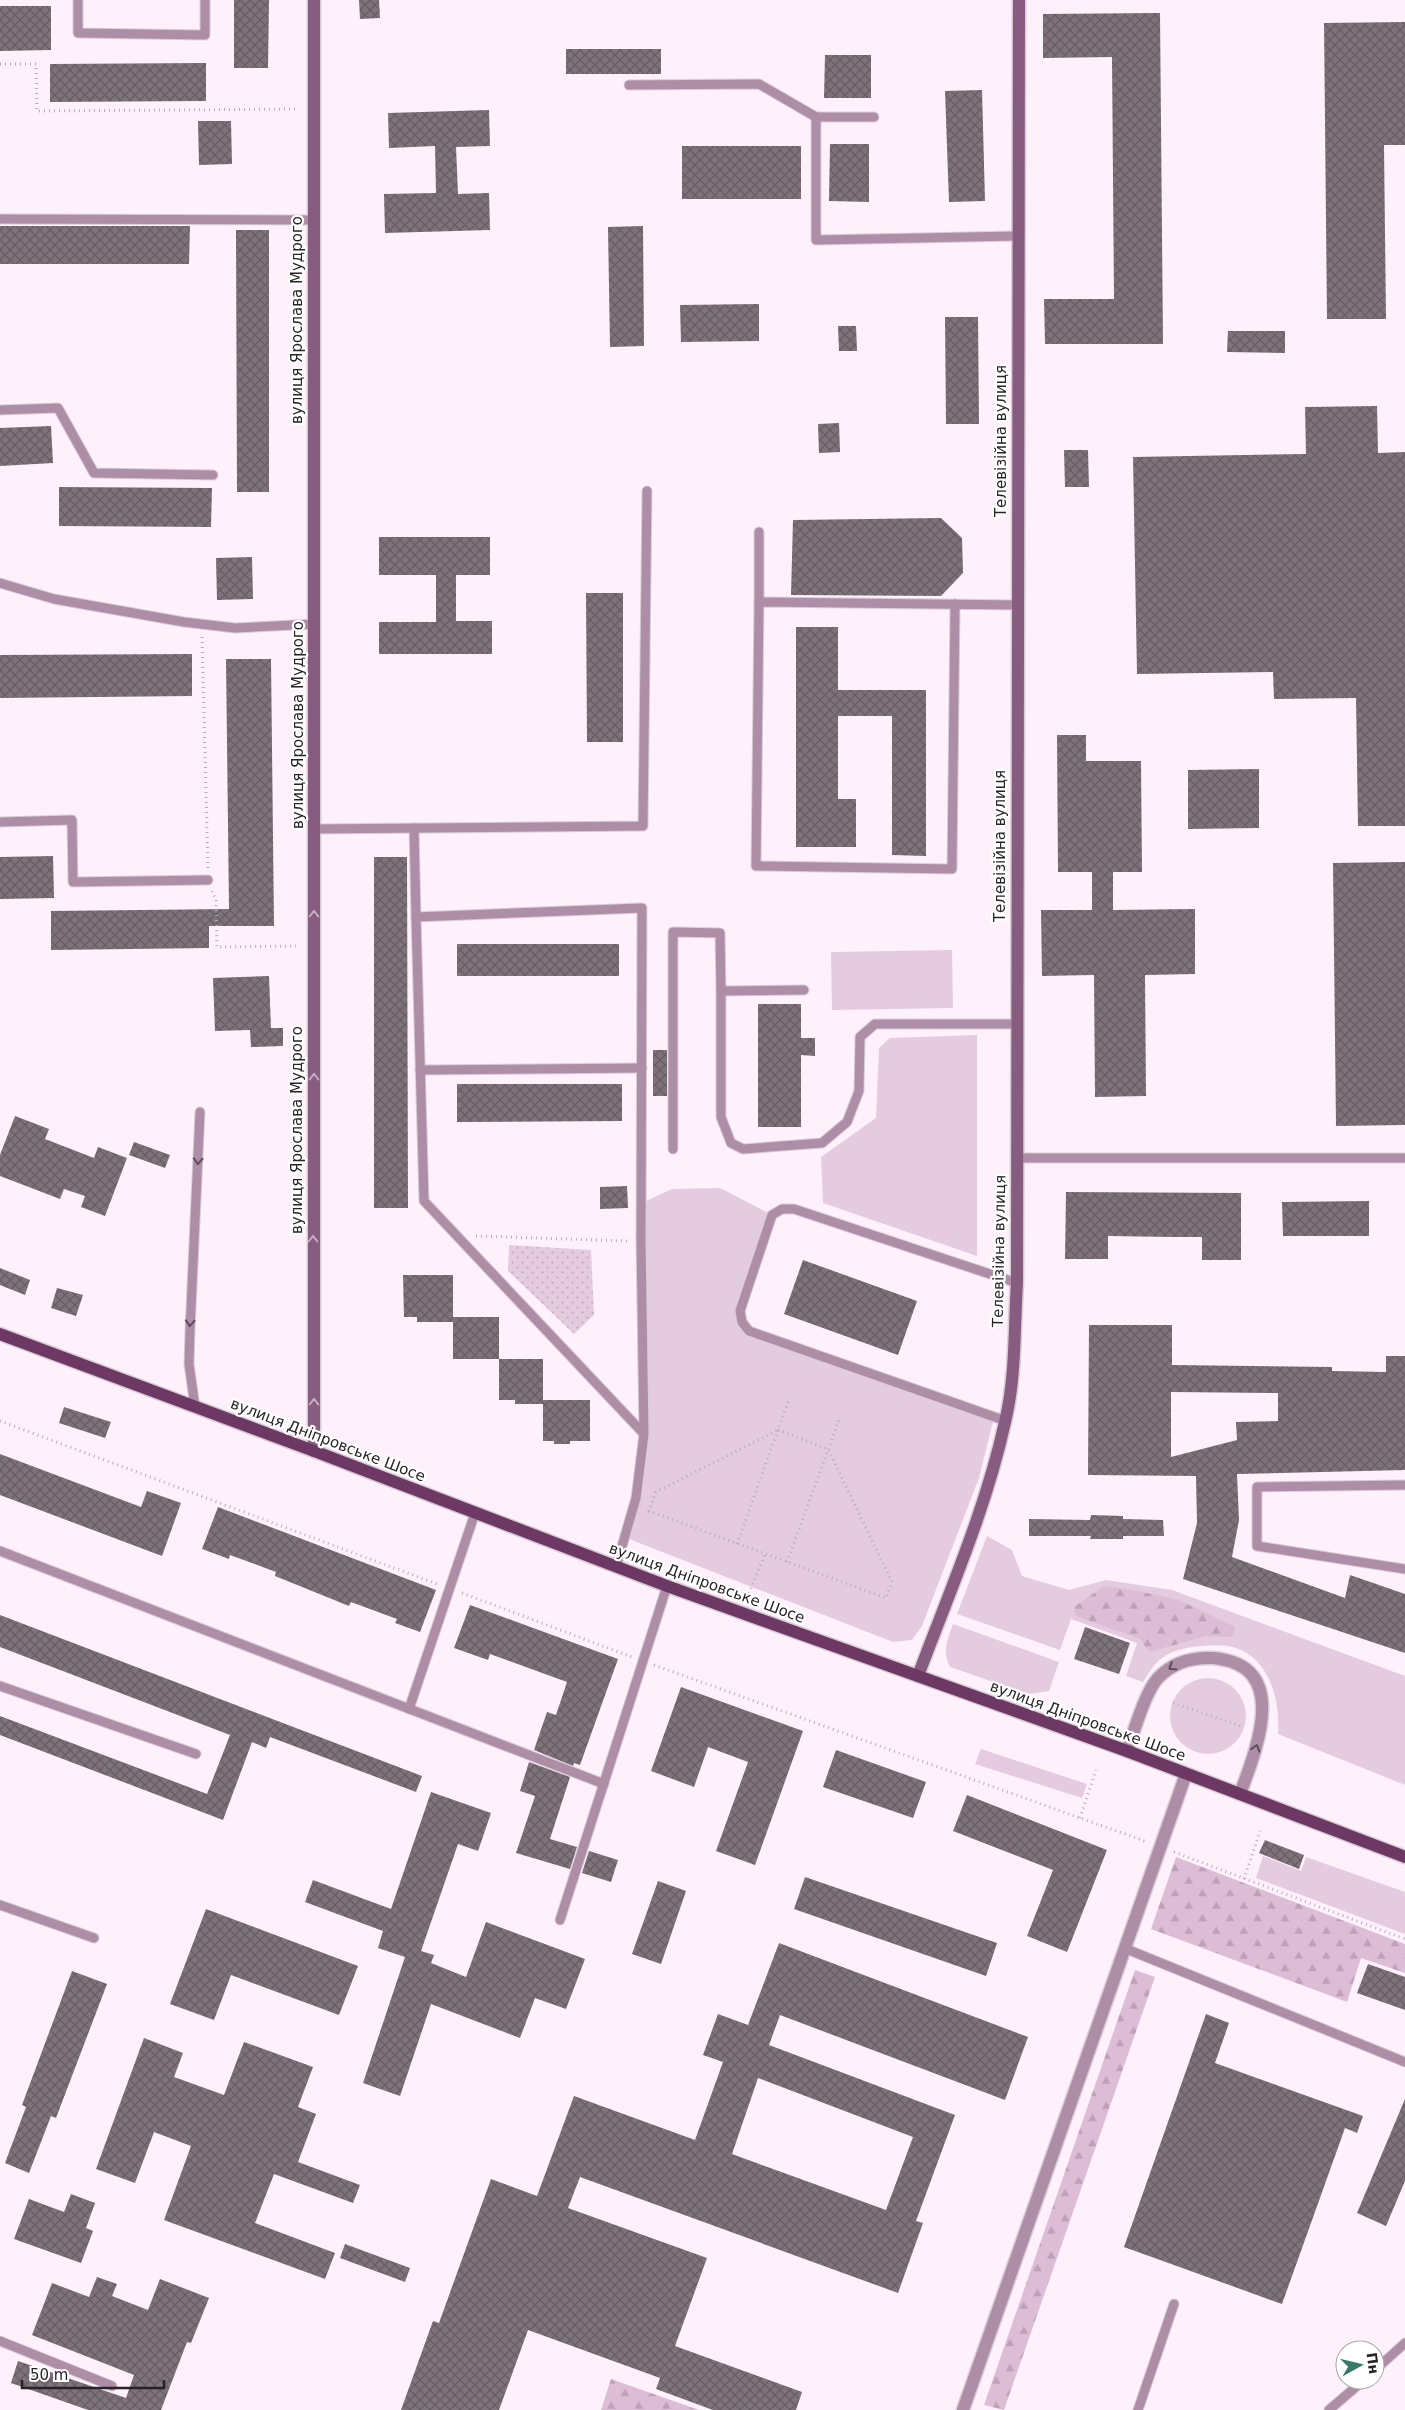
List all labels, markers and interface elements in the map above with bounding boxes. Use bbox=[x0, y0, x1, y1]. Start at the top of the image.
street label: вулиця Ярослава Мудрого bbox=[288, 216, 306, 424]
street label: Телевізійна вулиця bbox=[992, 365, 1010, 518]
street label: вулиця Ярослава Мудрого bbox=[289, 621, 307, 829]
street label: Телевізійна вулиця bbox=[991, 770, 1009, 923]
one-way arrow bbox=[309, 910, 319, 918]
street label: вулиця Ярослава Мудрого bbox=[288, 1026, 306, 1234]
one-way arrow bbox=[309, 1073, 319, 1080]
one-way arrow bbox=[193, 1158, 203, 1165]
street label: Телевізійна вулиця bbox=[989, 1175, 1009, 1328]
one-way arrow bbox=[308, 1235, 318, 1243]
one-way arrow bbox=[185, 1320, 195, 1328]
street label: вулиця Дніпровське Шосе bbox=[228, 1395, 428, 1485]
one-way arrow bbox=[309, 1398, 319, 1406]
street label: вулиця Дніпровське Шосе bbox=[607, 1539, 807, 1627]
one-way arrow bbox=[1169, 1661, 1178, 1671]
street label: вулиця Дніпровське Шосе bbox=[988, 1677, 1188, 1765]
one-way arrow bbox=[1251, 1744, 1261, 1753]
north arrow bbox=[1335, 2340, 1385, 2390]
text: Пн bbox=[1363, 2351, 1382, 2375]
scale bar bbox=[22, 2358, 165, 2390]
text: 50 m bbox=[30, 2366, 68, 2384]

